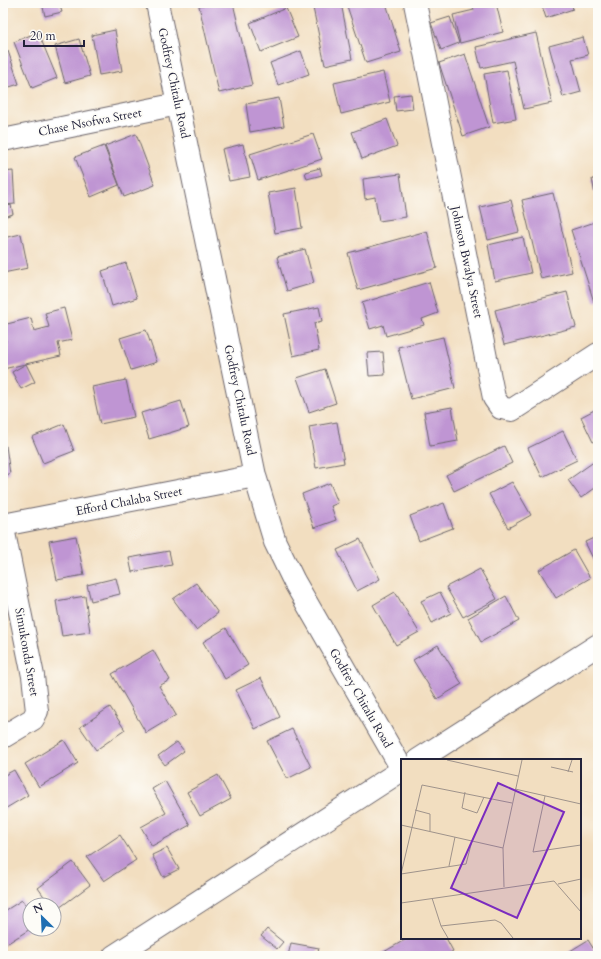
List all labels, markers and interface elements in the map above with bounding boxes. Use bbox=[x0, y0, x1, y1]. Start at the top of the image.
scale bar bbox=[24, 22, 84, 48]
street label: Godfrey Chitalu Road bbox=[154, 26, 194, 140]
text: 20 m bbox=[30, 28, 57, 44]
street label: Chase Nsofwa Street bbox=[37, 104, 143, 140]
street label: Johnson Bwalya Street bbox=[447, 203, 487, 320]
street label: Godfrey Chitalu Road bbox=[220, 343, 260, 457]
street label: Efford Chalaba Street bbox=[74, 483, 184, 519]
street label: Simukonda Street bbox=[11, 607, 43, 698]
street label: Godfrey Chitalu Road bbox=[326, 645, 396, 751]
inset map bbox=[401, 759, 581, 939]
north arrow bbox=[22, 897, 62, 937]
text: N bbox=[31, 899, 46, 917]

